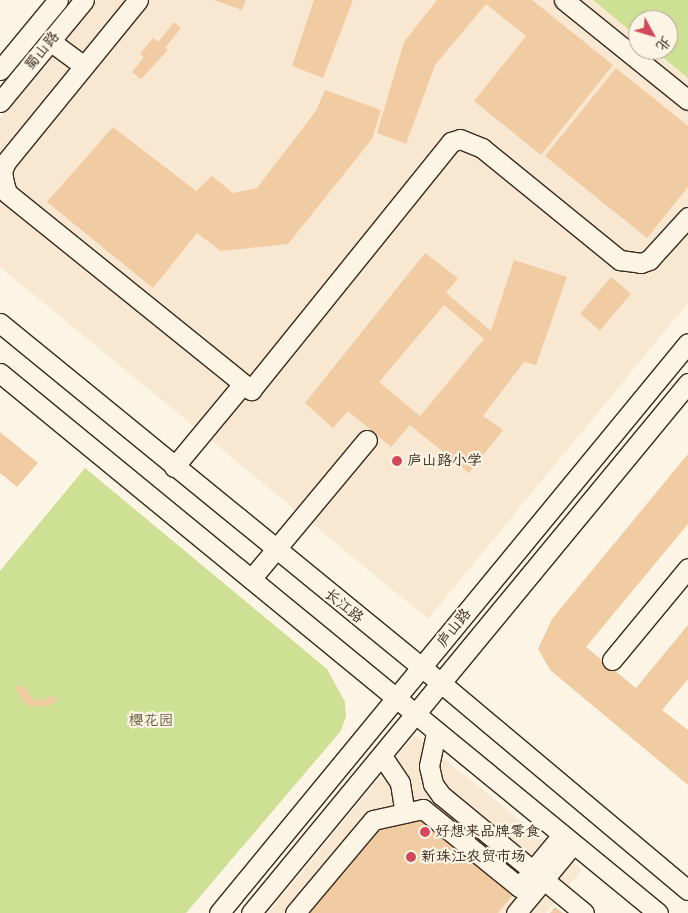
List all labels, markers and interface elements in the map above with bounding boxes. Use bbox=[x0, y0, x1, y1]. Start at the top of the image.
north arrow bbox=[628, 10, 678, 60]
street label: 蜀山路 bbox=[21, 28, 63, 74]
text: 北 bbox=[652, 33, 675, 55]
place label: 庐山路小学 bbox=[407, 452, 482, 470]
marker: 庐山路小学 bbox=[391, 455, 403, 467]
street label: 长江路 bbox=[321, 585, 367, 627]
street label: 庐山路 bbox=[433, 605, 475, 651]
park label: 樱花园 bbox=[129, 712, 173, 730]
place label: 好想来品牌零食 bbox=[435, 823, 540, 841]
marker: 好想来品牌零食 bbox=[419, 826, 431, 838]
place label: 新珠江农贸市场 bbox=[421, 848, 526, 866]
marker: 新珠江农贸市场 bbox=[405, 851, 417, 863]

